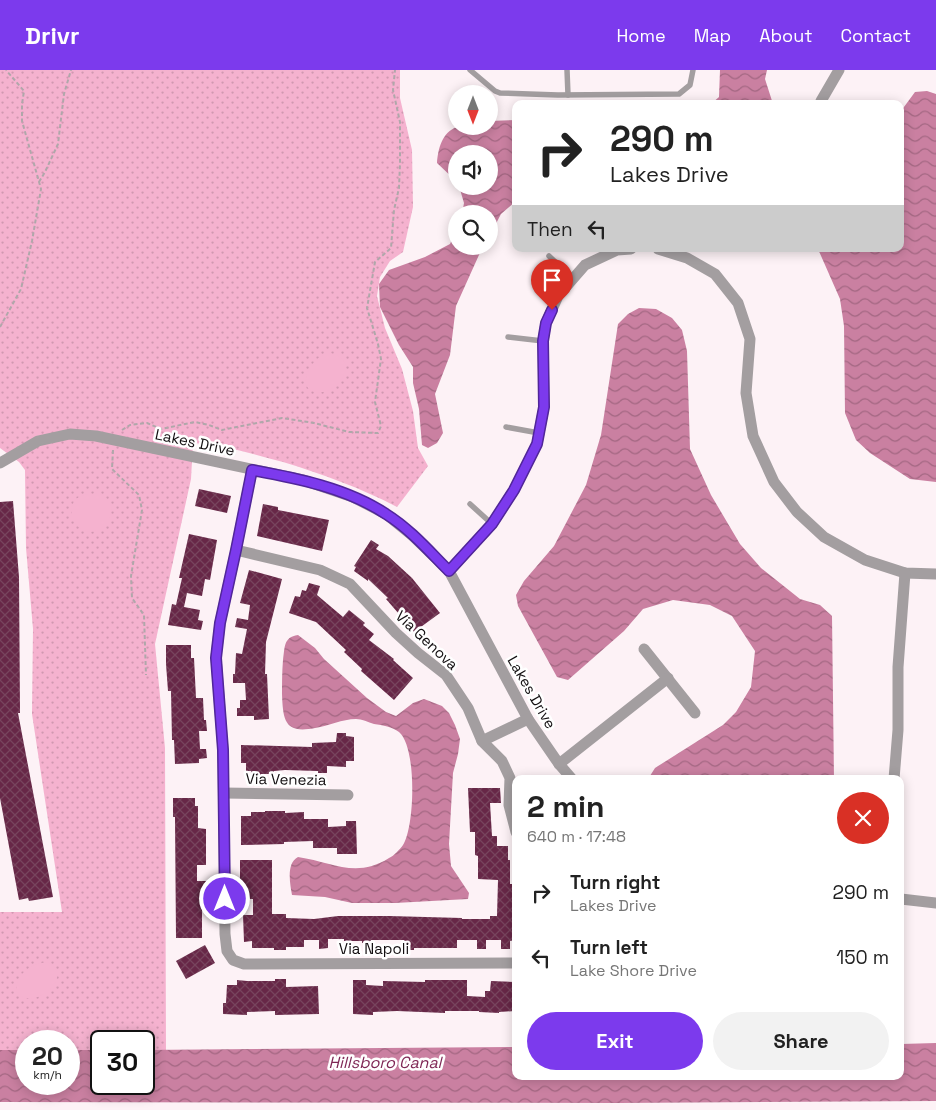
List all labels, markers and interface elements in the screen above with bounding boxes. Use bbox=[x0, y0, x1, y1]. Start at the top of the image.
text: Drivr bbox=[25, 20, 80, 51]
text: Home bbox=[617, 24, 666, 47]
text: Map bbox=[694, 24, 731, 47]
text: About bbox=[759, 24, 813, 47]
text: Contact bbox=[841, 24, 911, 47]
north arrow bbox=[448, 85, 498, 135]
map controls bbox=[448, 85, 498, 255]
text: 290 m bbox=[610, 117, 714, 161]
icon: right bbox=[527, 120, 592, 185]
button: sound bbox=[448, 145, 498, 195]
text: Lakes Drive bbox=[610, 160, 729, 188]
button: search bbox=[448, 205, 498, 255]
icon: left bbox=[583, 215, 611, 243]
text: Then bbox=[527, 217, 573, 242]
pin bbox=[531, 259, 573, 310]
icon: arrive bbox=[538, 266, 566, 294]
street label: Lakes Drive bbox=[153, 424, 237, 460]
street label: Via Genova bbox=[392, 606, 463, 674]
street label: Lakes Drive bbox=[504, 652, 561, 732]
street label: Via Venezia bbox=[245, 769, 327, 789]
text: 2 min bbox=[527, 787, 605, 826]
button: close bbox=[837, 792, 889, 844]
text: 640 m · 17:48 bbox=[527, 826, 626, 847]
text: Turn right bbox=[570, 870, 660, 895]
position arrow bbox=[198, 872, 250, 924]
icon: right bbox=[527, 879, 555, 907]
text: 290 m bbox=[833, 880, 889, 905]
text: Lakes Drive bbox=[570, 895, 656, 916]
text: Turn left bbox=[570, 935, 648, 960]
street label: Via Napoli bbox=[339, 939, 409, 958]
icon: left bbox=[527, 944, 555, 972]
text: 150 m bbox=[836, 945, 889, 970]
text: Lake Shore Drive bbox=[570, 960, 697, 981]
button: Exit bbox=[527, 1012, 703, 1070]
button: Share bbox=[713, 1012, 889, 1070]
speed limit sign: 30 bbox=[90, 1030, 155, 1095]
text: 20 bbox=[32, 1040, 63, 1072]
water label: Hillsboro Canal bbox=[328, 1052, 444, 1073]
text: km/h bbox=[33, 1067, 62, 1083]

